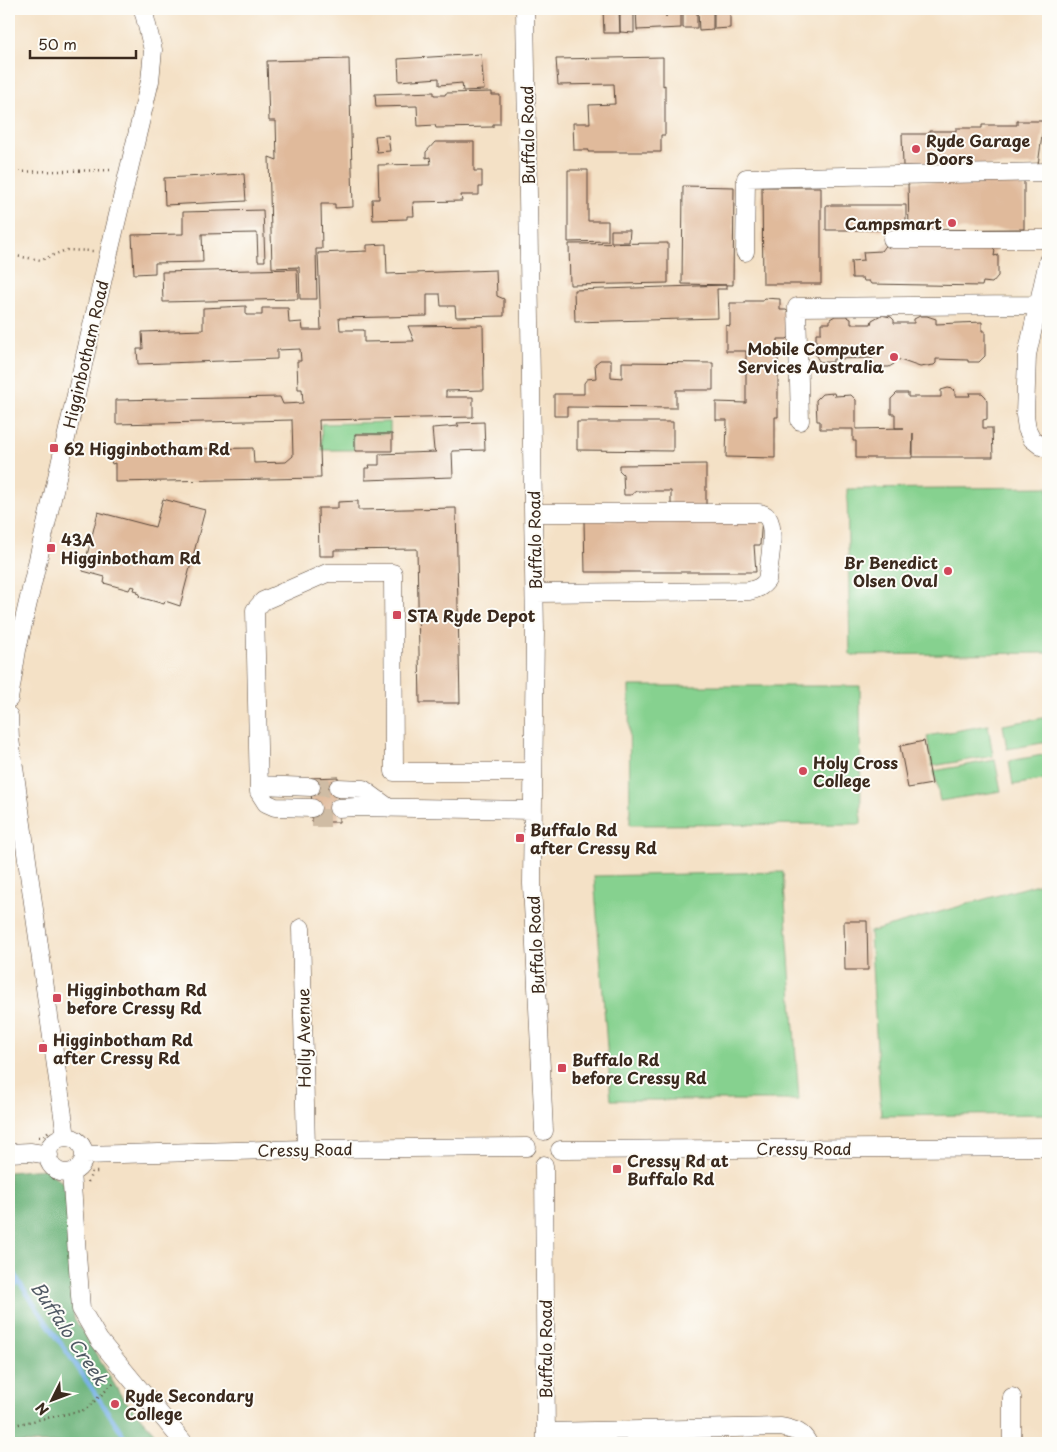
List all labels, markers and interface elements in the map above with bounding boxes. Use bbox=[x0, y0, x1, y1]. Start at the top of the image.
scale bar bbox=[30, 28, 136, 60]
text: 50 m bbox=[38, 32, 77, 55]
street label: Buffalo Road bbox=[514, 85, 540, 185]
place label: Ryde Garage Doors bbox=[926, 128, 1030, 170]
marker: Ryde Garage Doors bbox=[910, 143, 922, 155]
place label: Campsmart bbox=[845, 211, 942, 235]
marker: Campsmart bbox=[946, 217, 958, 229]
street label: Higginbotham Road bbox=[56, 278, 114, 430]
place label: Mobile Computer Services Australia bbox=[738, 336, 885, 378]
marker: Mobile Computer Services Australia bbox=[888, 351, 900, 363]
place label: 62 Higginbotham Rd bbox=[64, 436, 230, 460]
marker: 62 Higginbotham Rd bbox=[48, 442, 60, 454]
street label: Buffalo Road bbox=[521, 490, 547, 590]
place label: 43A Higginbotham Rd bbox=[61, 527, 201, 569]
marker: 43A Higginbotham Rd bbox=[45, 542, 57, 554]
place label: Br Benedict Olsen Oval bbox=[844, 550, 938, 592]
marker: Br Benedict Olsen Oval bbox=[942, 565, 954, 577]
place label: STA Ryde Depot bbox=[407, 603, 536, 627]
marker: STA Ryde Depot bbox=[391, 609, 403, 621]
place label: Holy Cross College bbox=[813, 750, 898, 792]
marker: Holy Cross College bbox=[797, 765, 809, 777]
place label: Buffalo Rd after Cressy Rd bbox=[530, 817, 657, 859]
marker: Buffalo Rd after Cressy Rd bbox=[514, 832, 526, 844]
street label: Buffalo Road bbox=[520, 895, 550, 995]
place label: Higginbotham Rd before Cressy Rd bbox=[67, 977, 207, 1019]
street label: Holly Avenue bbox=[290, 988, 316, 1088]
marker: Higginbotham Rd before Cressy Rd bbox=[51, 992, 63, 1004]
place label: Higginbotham Rd after Cressy Rd bbox=[53, 1027, 193, 1069]
marker: Higginbotham Rd after Cressy Rd bbox=[37, 1042, 49, 1054]
place label: Buffalo Rd before Cressy Rd bbox=[572, 1047, 707, 1089]
marker: Buffalo Rd before Cressy Rd bbox=[556, 1062, 568, 1074]
street label: Cressy Road bbox=[257, 1136, 353, 1162]
street label: Cressy Road bbox=[756, 1136, 852, 1160]
place label: Cressy Rd at Buffalo Rd bbox=[627, 1148, 729, 1190]
marker: Cressy Rd at Buffalo Rd bbox=[611, 1163, 623, 1175]
water label: Buffalo Creek bbox=[25, 1276, 115, 1391]
street label: Buffalo Road bbox=[533, 1299, 557, 1399]
north arrow bbox=[28, 1374, 78, 1424]
place label: Ryde Secondary College bbox=[125, 1383, 254, 1425]
text: N bbox=[30, 1398, 53, 1420]
marker: Ryde Secondary College bbox=[109, 1398, 121, 1410]

